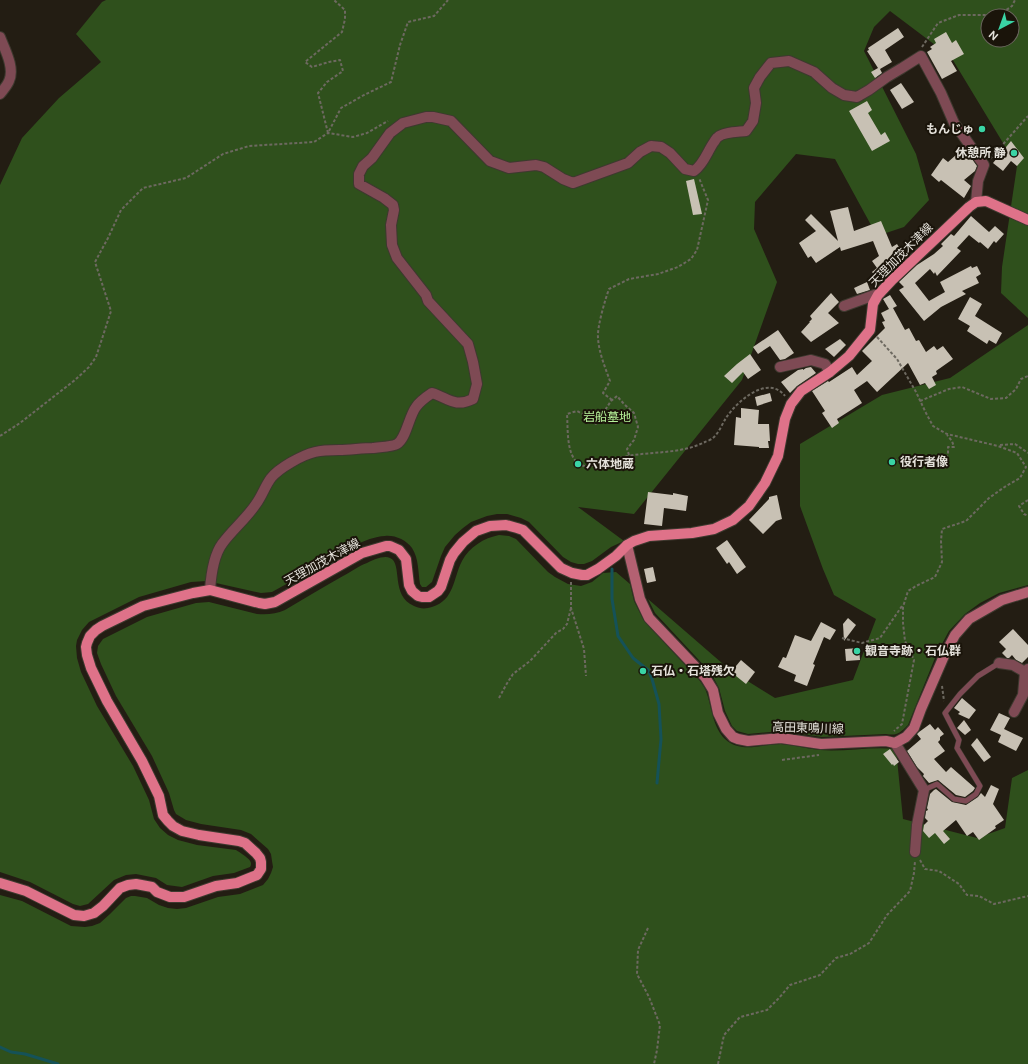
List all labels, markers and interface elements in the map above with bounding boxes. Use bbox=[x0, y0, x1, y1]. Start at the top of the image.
north arrow bbox=[980, 8, 1020, 48]
text: N bbox=[986, 28, 1001, 43]
place label: もんじゅ bbox=[926, 121, 974, 137]
marker: もんじゅ bbox=[977, 124, 987, 134]
place label: 休憩所 静 bbox=[955, 145, 1006, 161]
marker: 休憩所 静 bbox=[1009, 148, 1019, 158]
street label: 天理加茂木津線 bbox=[866, 220, 936, 290]
park label: 岩船墓地 bbox=[583, 409, 631, 425]
place label: 役行者像 bbox=[900, 454, 948, 470]
place label: 六体地蔵 bbox=[586, 456, 634, 472]
marker: 役行者像 bbox=[887, 457, 897, 467]
marker: 六体地蔵 bbox=[573, 459, 583, 469]
street label: 天理加茂木津線 bbox=[281, 535, 363, 589]
place label: 観音寺跡・石仏群 bbox=[865, 643, 961, 659]
marker: 観音寺跡・石仏群 bbox=[852, 646, 862, 656]
place label: 石仏・石塔残欠 bbox=[651, 663, 735, 679]
marker: 石仏・石塔残欠 bbox=[638, 666, 648, 676]
street label: 高田東鳴川線 bbox=[772, 719, 844, 737]

